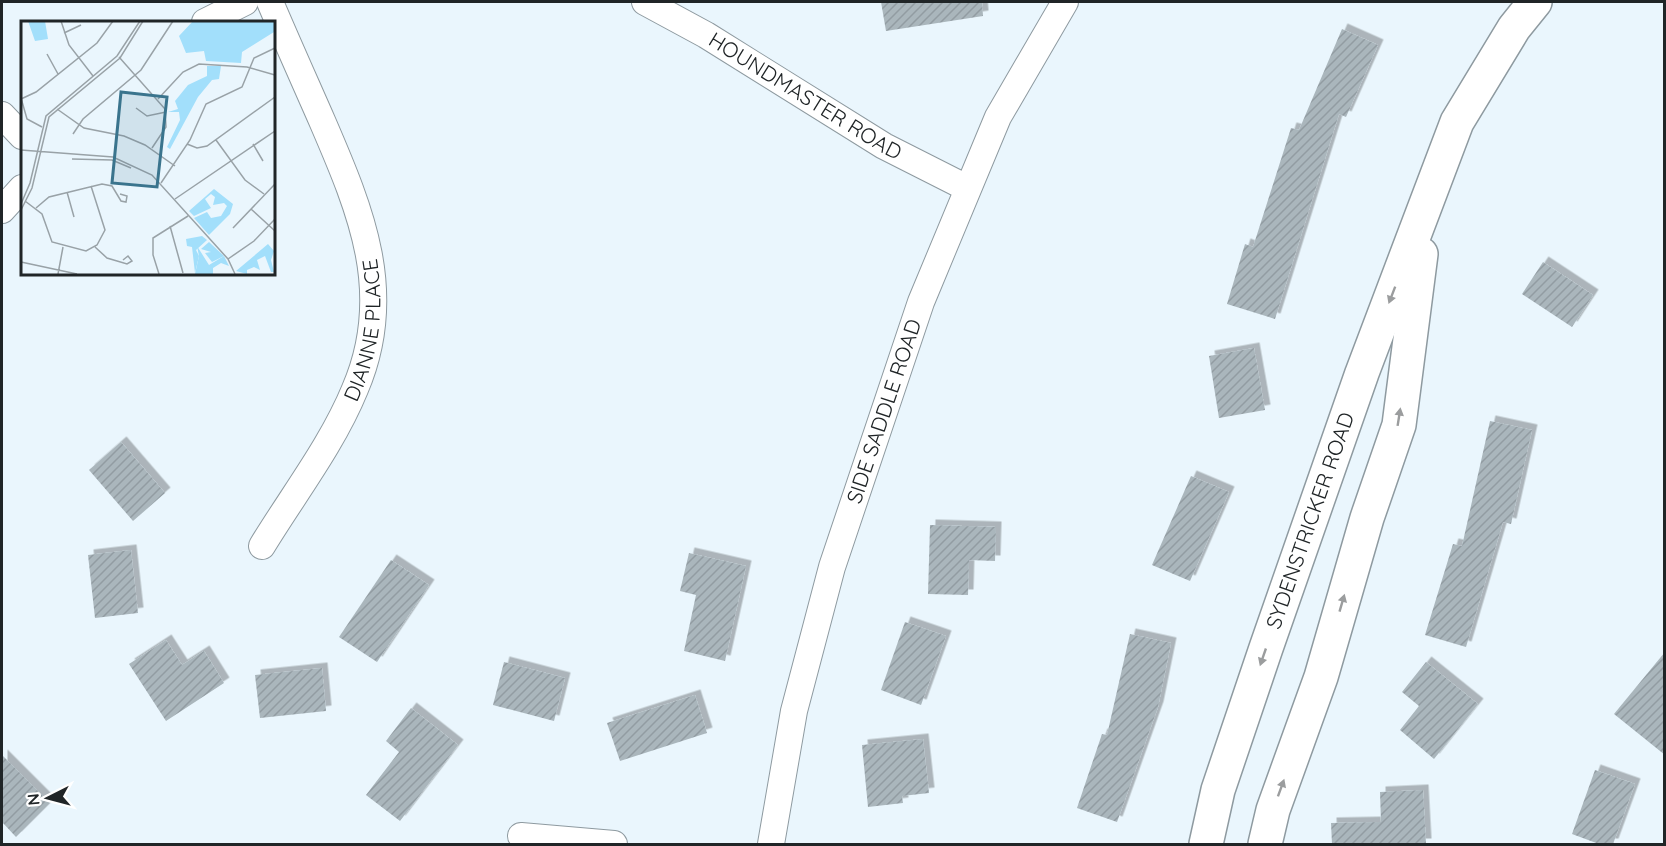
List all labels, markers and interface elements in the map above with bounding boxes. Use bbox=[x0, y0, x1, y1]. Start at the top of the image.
inset map bbox=[21, 21, 274, 274]
street label: HOUNDMASTER ROAD bbox=[704, 26, 906, 165]
street label: DIANNE PLACE bbox=[337, 257, 385, 405]
one-way arrow bbox=[1386, 287, 1396, 305]
street label: SIDE SADDLE ROAD bbox=[840, 316, 926, 507]
one-way arrow bbox=[1395, 407, 1404, 426]
street label: SYDENSTRICKER ROAD bbox=[1260, 409, 1359, 632]
one-way arrow bbox=[1338, 594, 1347, 612]
one-way arrow bbox=[1257, 648, 1267, 666]
north arrow bbox=[18, 768, 78, 828]
one-way arrow bbox=[1277, 779, 1286, 797]
text: N bbox=[23, 793, 44, 806]

